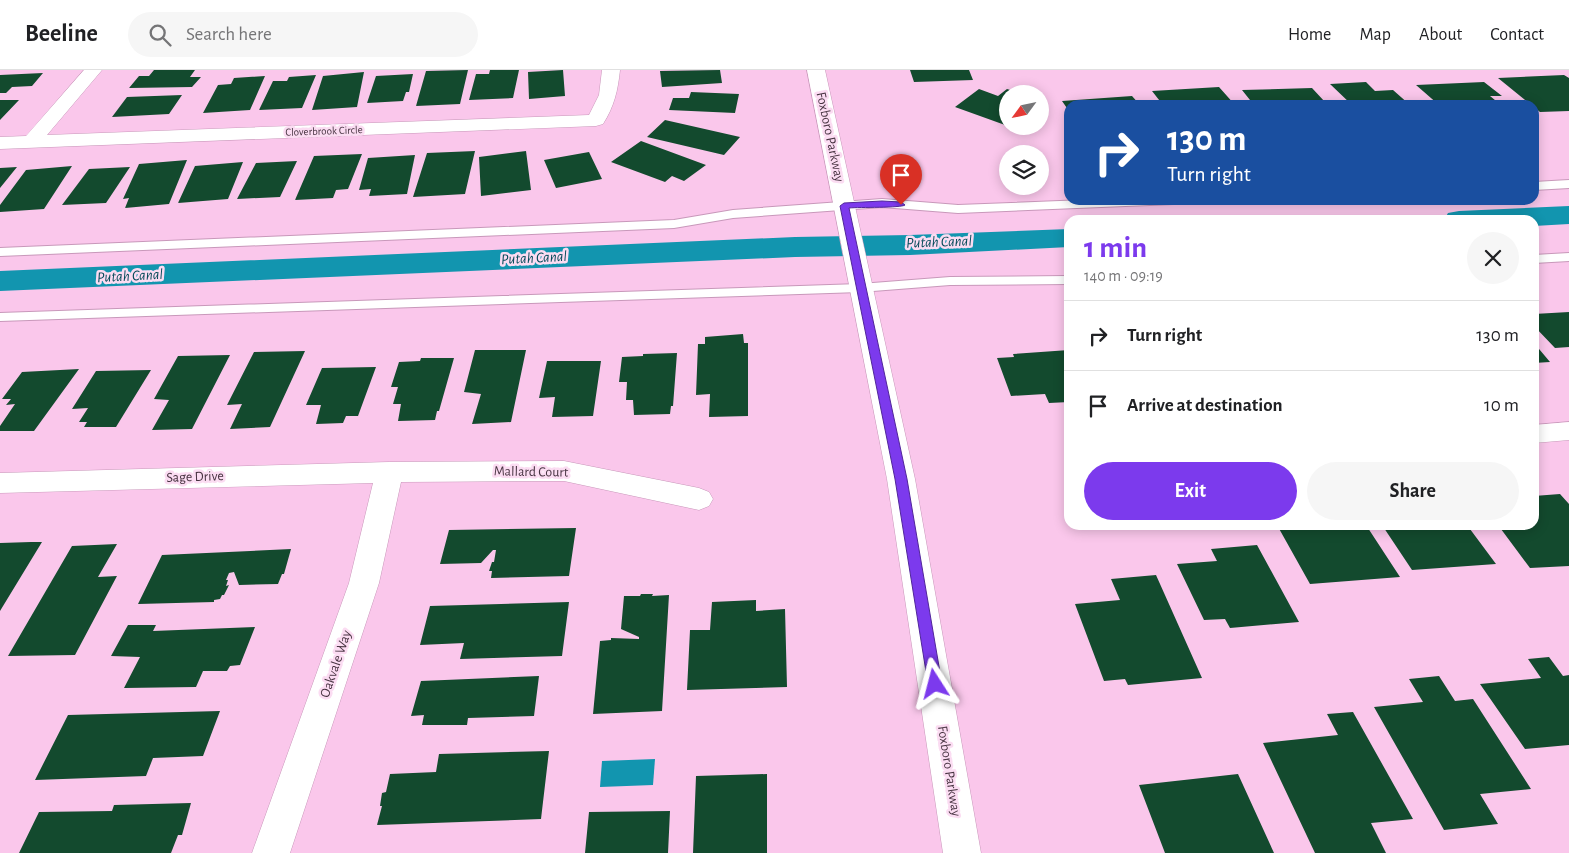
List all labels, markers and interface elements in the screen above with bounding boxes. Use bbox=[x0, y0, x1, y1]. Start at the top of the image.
search box bbox=[128, 12, 478, 57]
icon: search bbox=[146, 21, 174, 49]
text: Beeline bbox=[25, 22, 98, 46]
text: Search here bbox=[186, 25, 272, 44]
text: Home bbox=[1288, 26, 1331, 44]
text: Map bbox=[1359, 26, 1391, 44]
text: About bbox=[1419, 26, 1462, 44]
text: Contact bbox=[1490, 26, 1544, 44]
north arrow bbox=[999, 85, 1049, 135]
map controls bbox=[999, 85, 1049, 195]
street label: Foxboro Parkway bbox=[814, 91, 846, 183]
icon: right bbox=[1084, 120, 1149, 185]
text: 130 m bbox=[1167, 122, 1246, 157]
street label: Cloverbrook Circle bbox=[285, 124, 363, 138]
button: layers bbox=[999, 145, 1049, 195]
pin bbox=[880, 154, 922, 205]
icon: arrive bbox=[887, 161, 915, 189]
text: Turn right bbox=[1167, 163, 1251, 185]
button: close bbox=[1467, 232, 1519, 284]
water label: Putah Canal bbox=[906, 233, 973, 251]
text: 1 min bbox=[1084, 233, 1147, 263]
water label: Putah Canal bbox=[501, 249, 568, 267]
water label: Putah Canal bbox=[97, 267, 164, 285]
text: 140 m · 09:19 bbox=[1084, 268, 1163, 284]
icon: right bbox=[1084, 322, 1112, 350]
text: Turn right bbox=[1127, 326, 1202, 345]
text: 130 m bbox=[1476, 326, 1519, 345]
icon: arrive bbox=[1084, 392, 1112, 420]
text: Arrive at destination bbox=[1127, 396, 1283, 415]
text: 10 m bbox=[1484, 396, 1519, 415]
button: Exit bbox=[1084, 462, 1297, 520]
button: Share bbox=[1307, 462, 1519, 520]
street label: Mallard Court bbox=[494, 464, 569, 480]
street label: Sage Drive bbox=[166, 469, 224, 485]
street label: Oakvale Way bbox=[318, 629, 354, 699]
position arrow bbox=[908, 657, 960, 709]
street label: Foxboro Parkway bbox=[935, 725, 963, 817]

